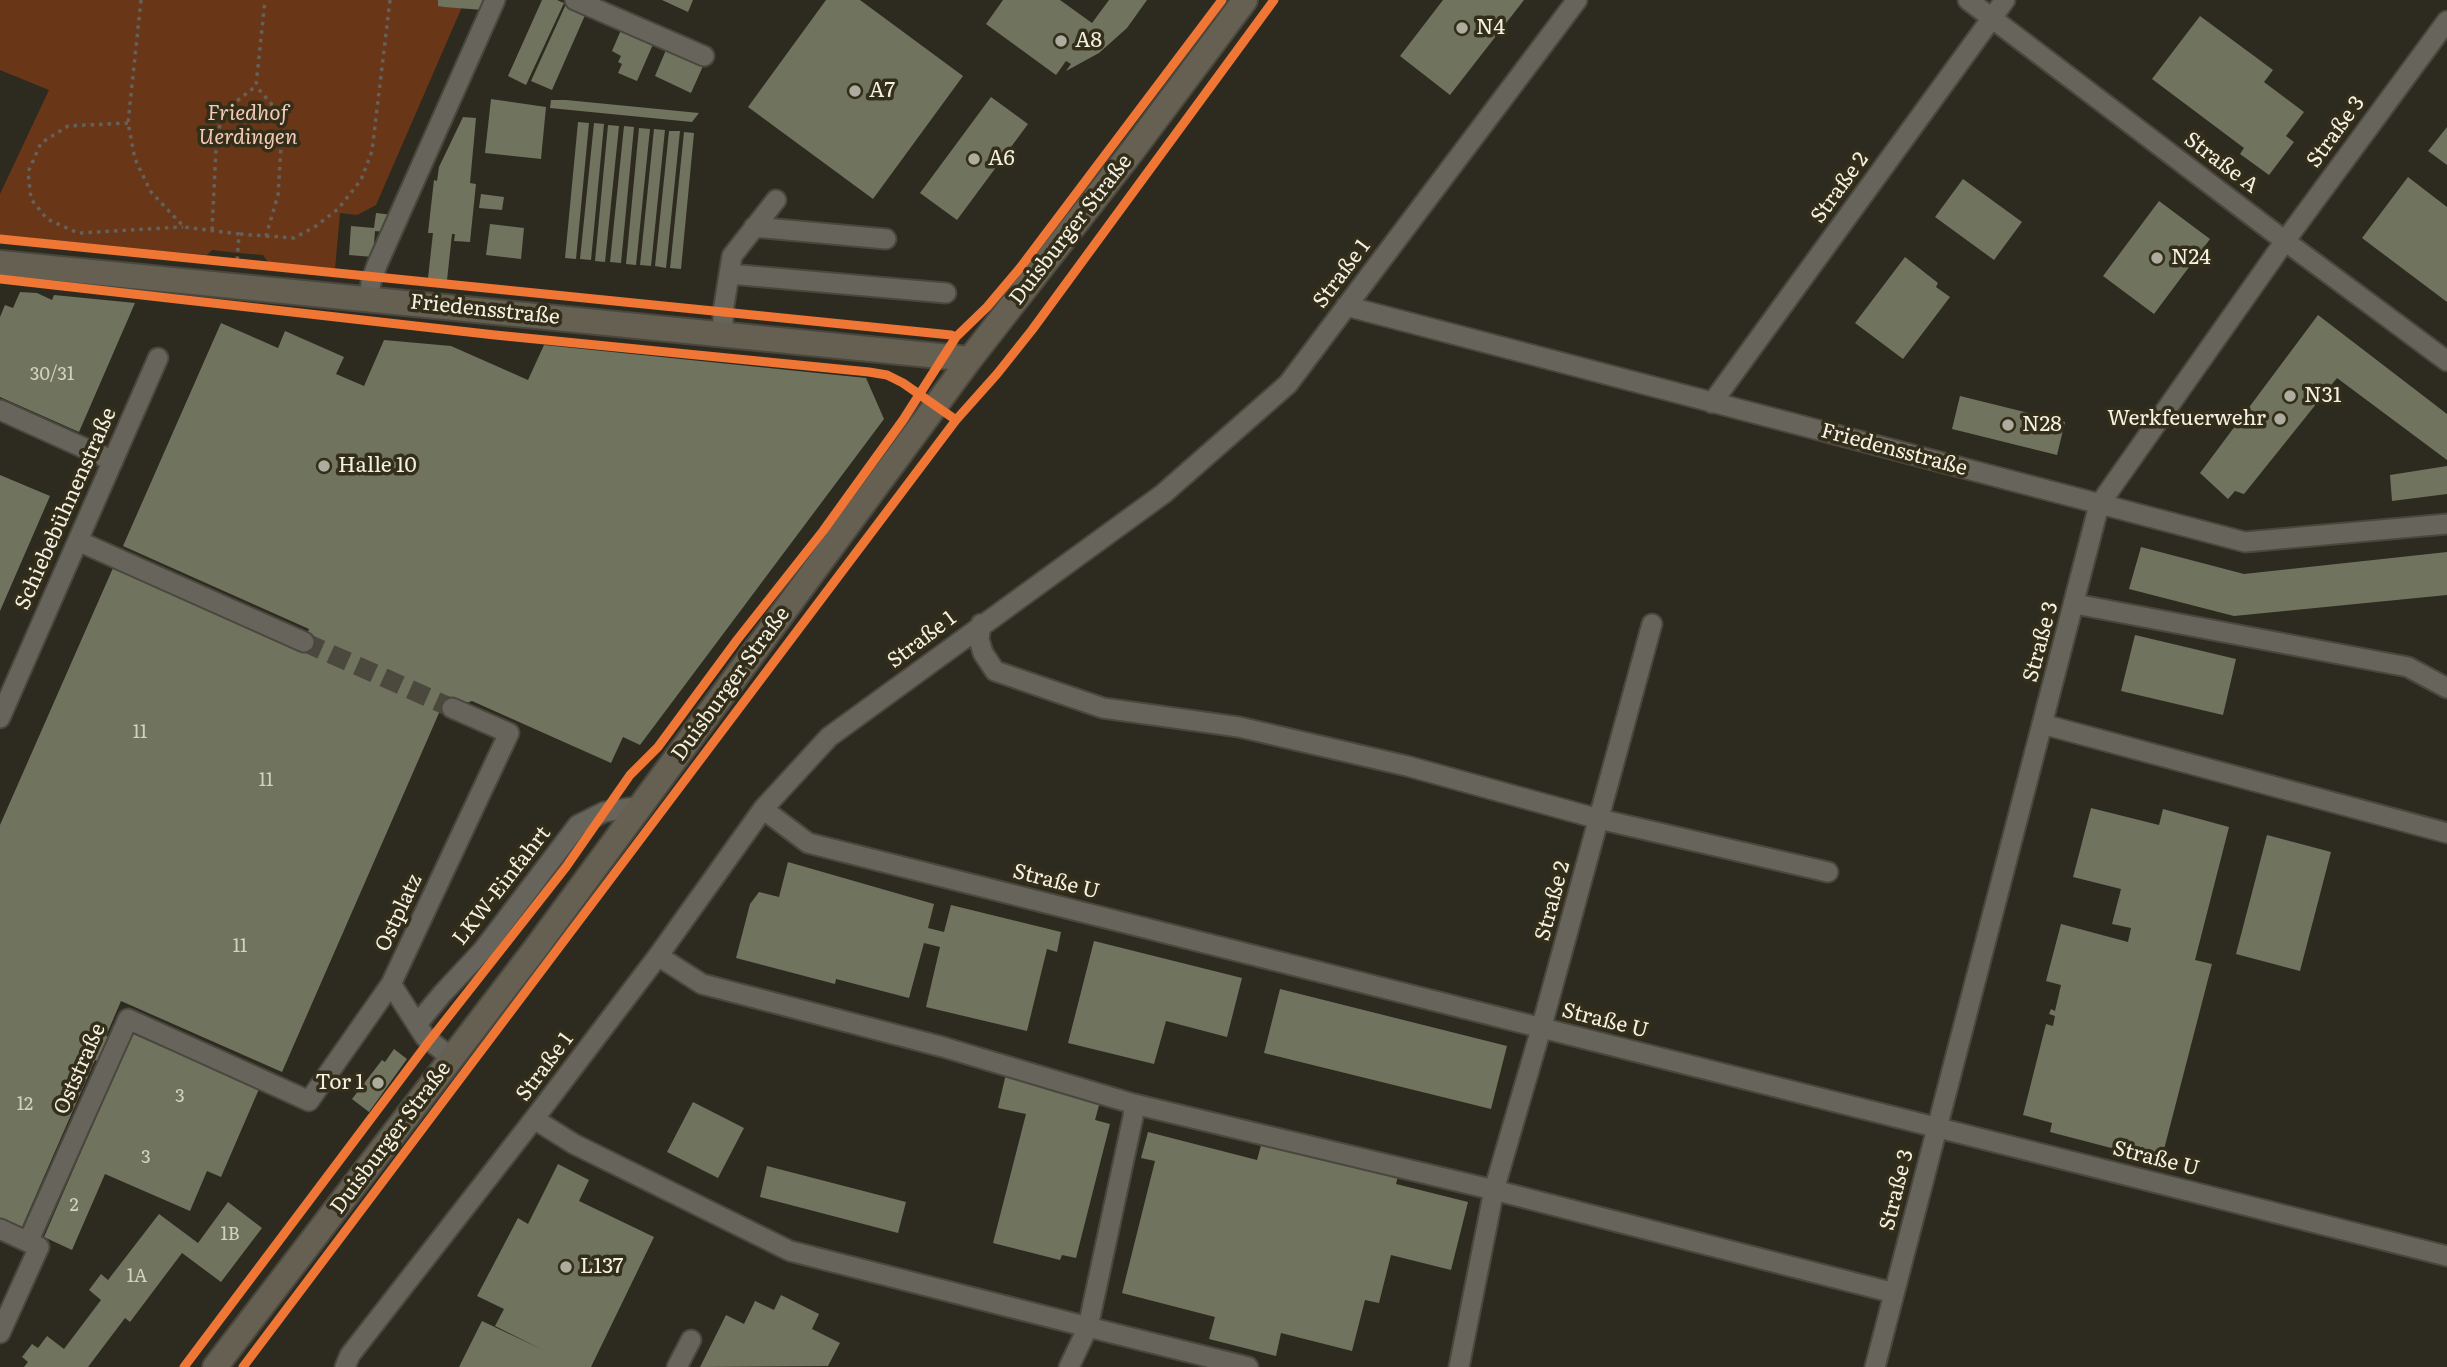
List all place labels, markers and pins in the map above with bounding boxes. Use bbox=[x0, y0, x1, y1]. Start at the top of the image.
place label: N4 bbox=[1476, 15, 1505, 41]
marker: N4 bbox=[1454, 20, 1470, 36]
place label: A8 bbox=[1075, 28, 1102, 54]
marker: A8 bbox=[1053, 33, 1069, 49]
place label: A7 bbox=[869, 78, 895, 104]
marker: A7 bbox=[847, 83, 863, 99]
place label: A6 bbox=[988, 146, 1015, 172]
marker: A6 bbox=[966, 151, 982, 167]
place label: N24 bbox=[2171, 245, 2211, 271]
marker: N24 bbox=[2149, 250, 2165, 266]
place label: N31 bbox=[2304, 383, 2341, 409]
marker: N31 bbox=[2282, 388, 2298, 404]
place label: Werkfeuerwehr bbox=[2107, 406, 2266, 432]
marker: Werkfeuerwehr bbox=[2272, 411, 2288, 427]
place label: N28 bbox=[2022, 412, 2062, 438]
marker: N28 bbox=[2000, 417, 2016, 433]
place label: Halle 10 bbox=[338, 453, 417, 479]
marker: Halle 10 bbox=[316, 458, 332, 474]
place label: Tor 1 bbox=[315, 1070, 364, 1096]
marker: Tor 1 bbox=[370, 1075, 386, 1091]
place label: L137 bbox=[580, 1254, 623, 1280]
marker: L137 bbox=[558, 1259, 574, 1275]

